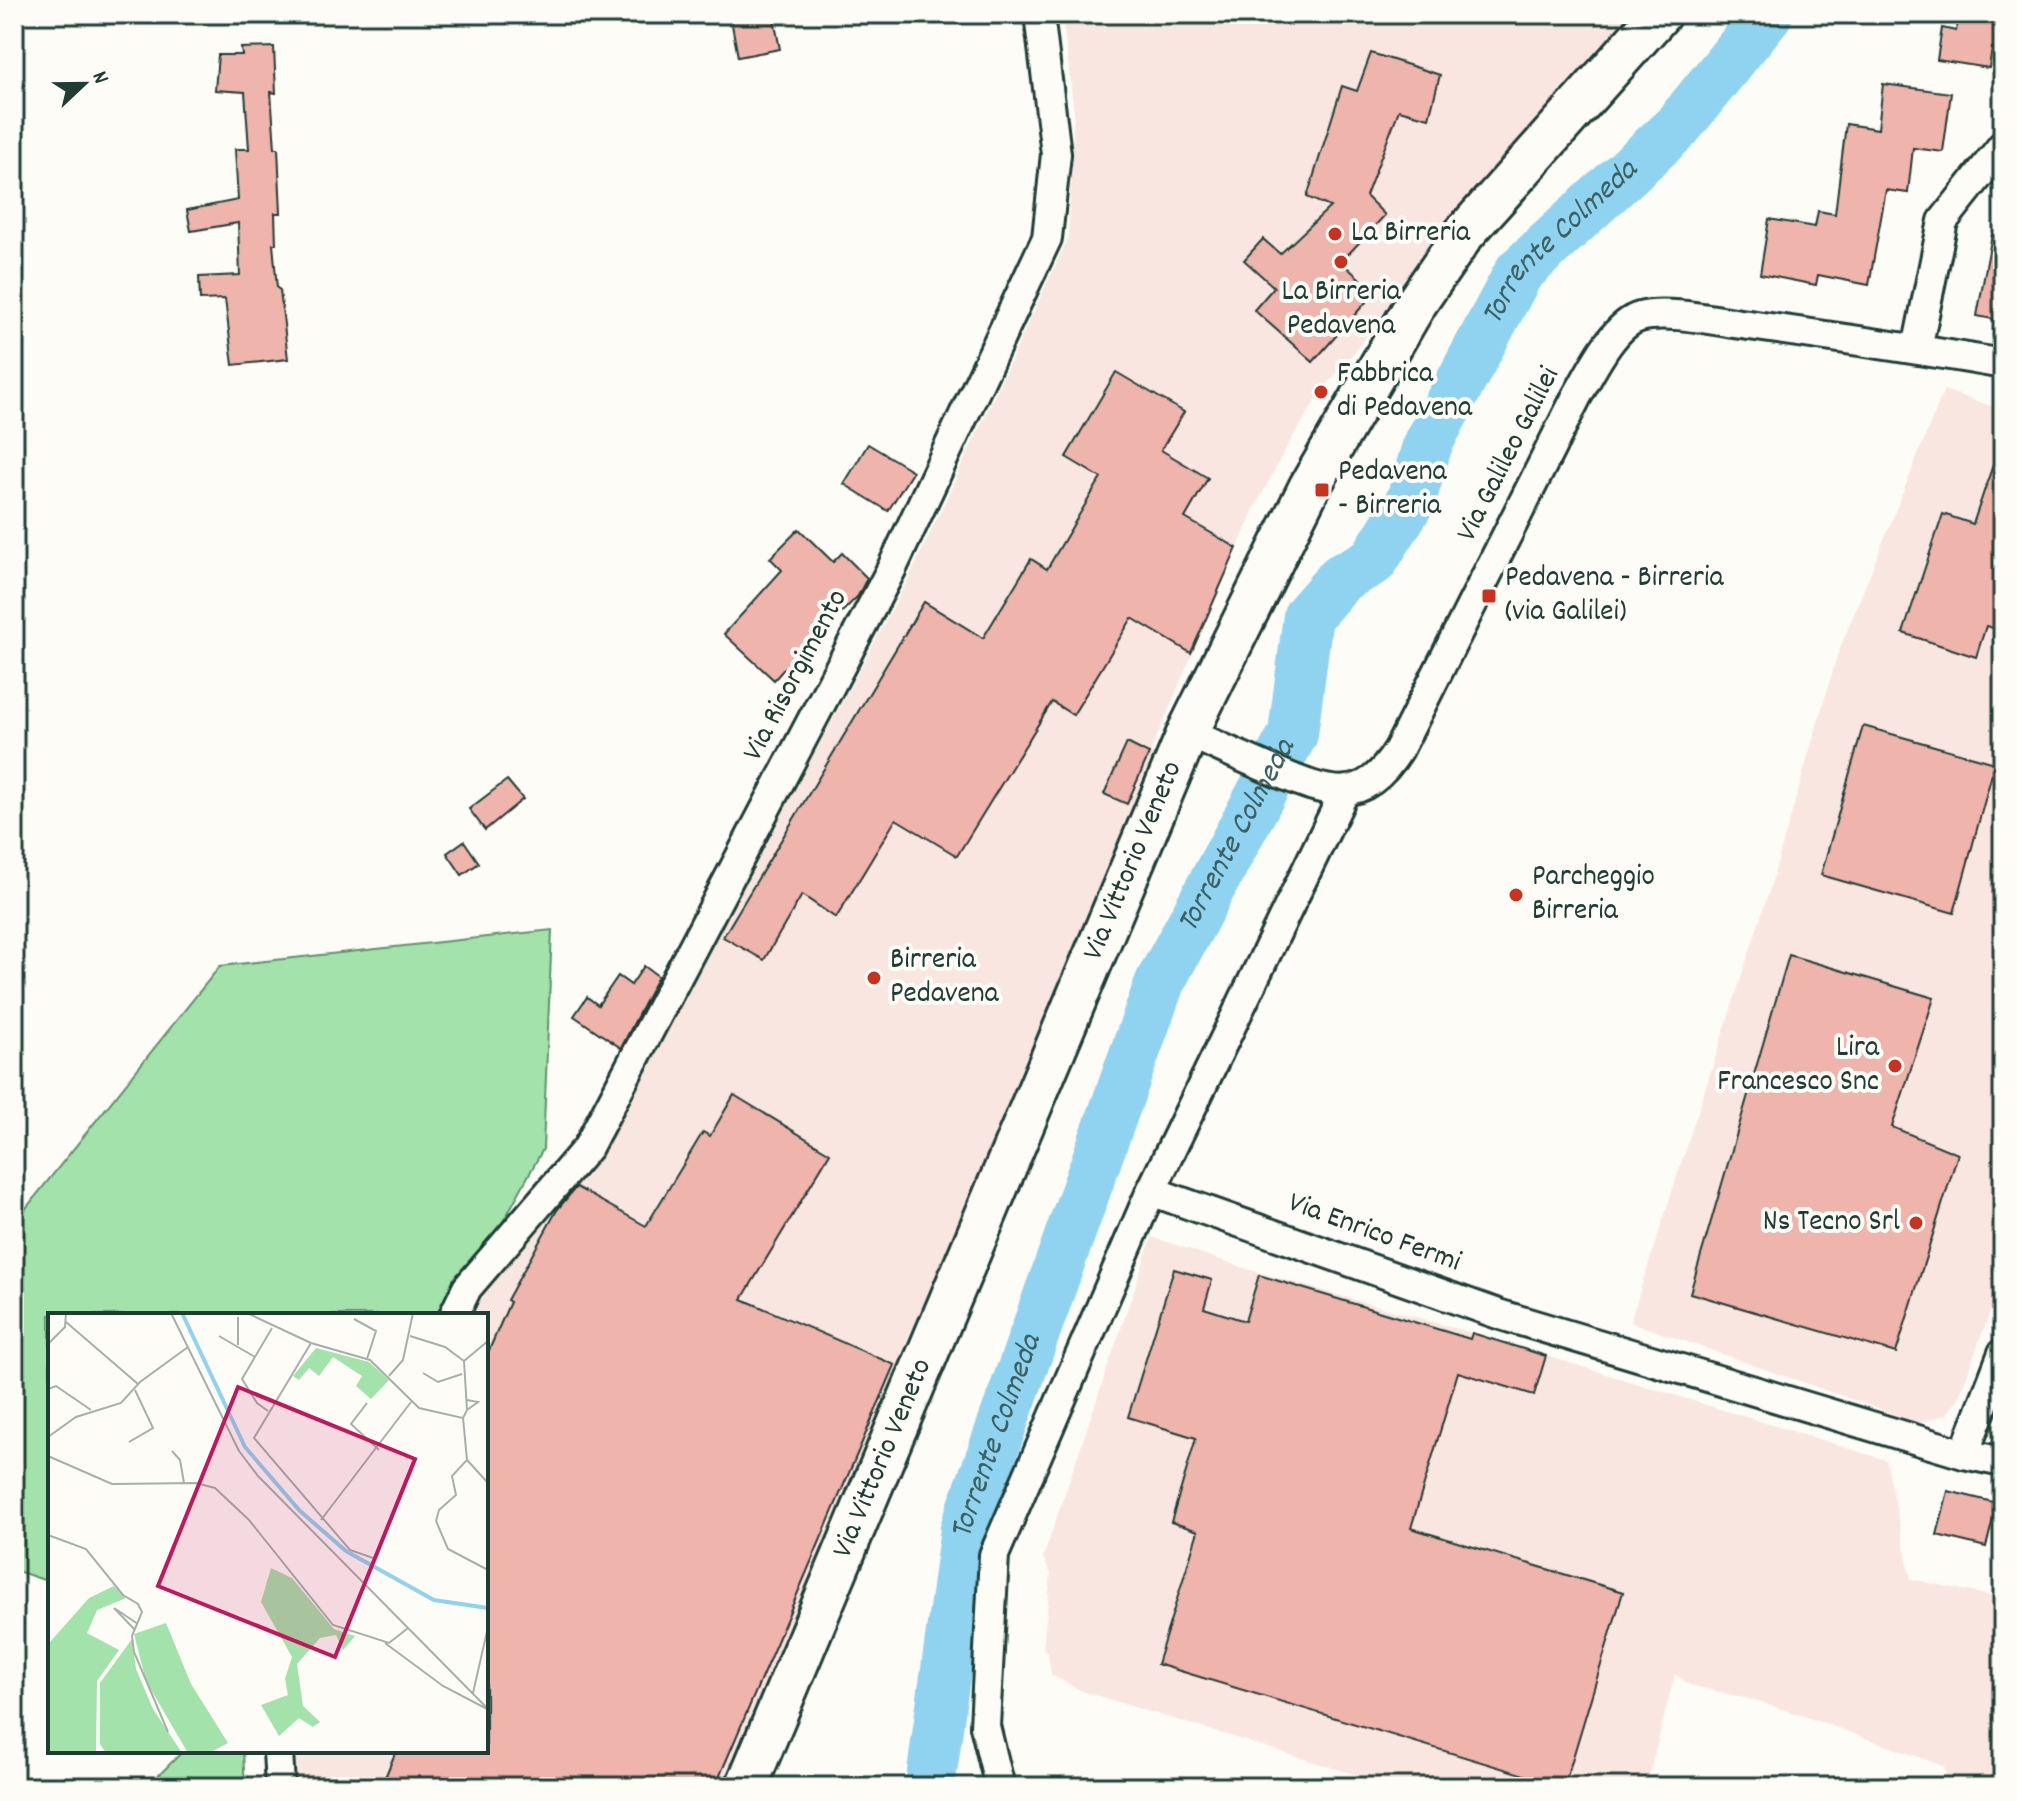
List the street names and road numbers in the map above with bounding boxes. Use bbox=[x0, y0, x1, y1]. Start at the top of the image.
street label: Via Galileo Galilei bbox=[1447, 360, 1573, 550]
street label: Via Risorgimento bbox=[734, 583, 860, 769]
street label: Via Vittorio Veneto bbox=[1073, 755, 1195, 967]
street label: Via Enrico Fermi bbox=[1282, 1183, 1466, 1285]
street label: Via Vittorio Veneto bbox=[823, 1352, 944, 1565]

